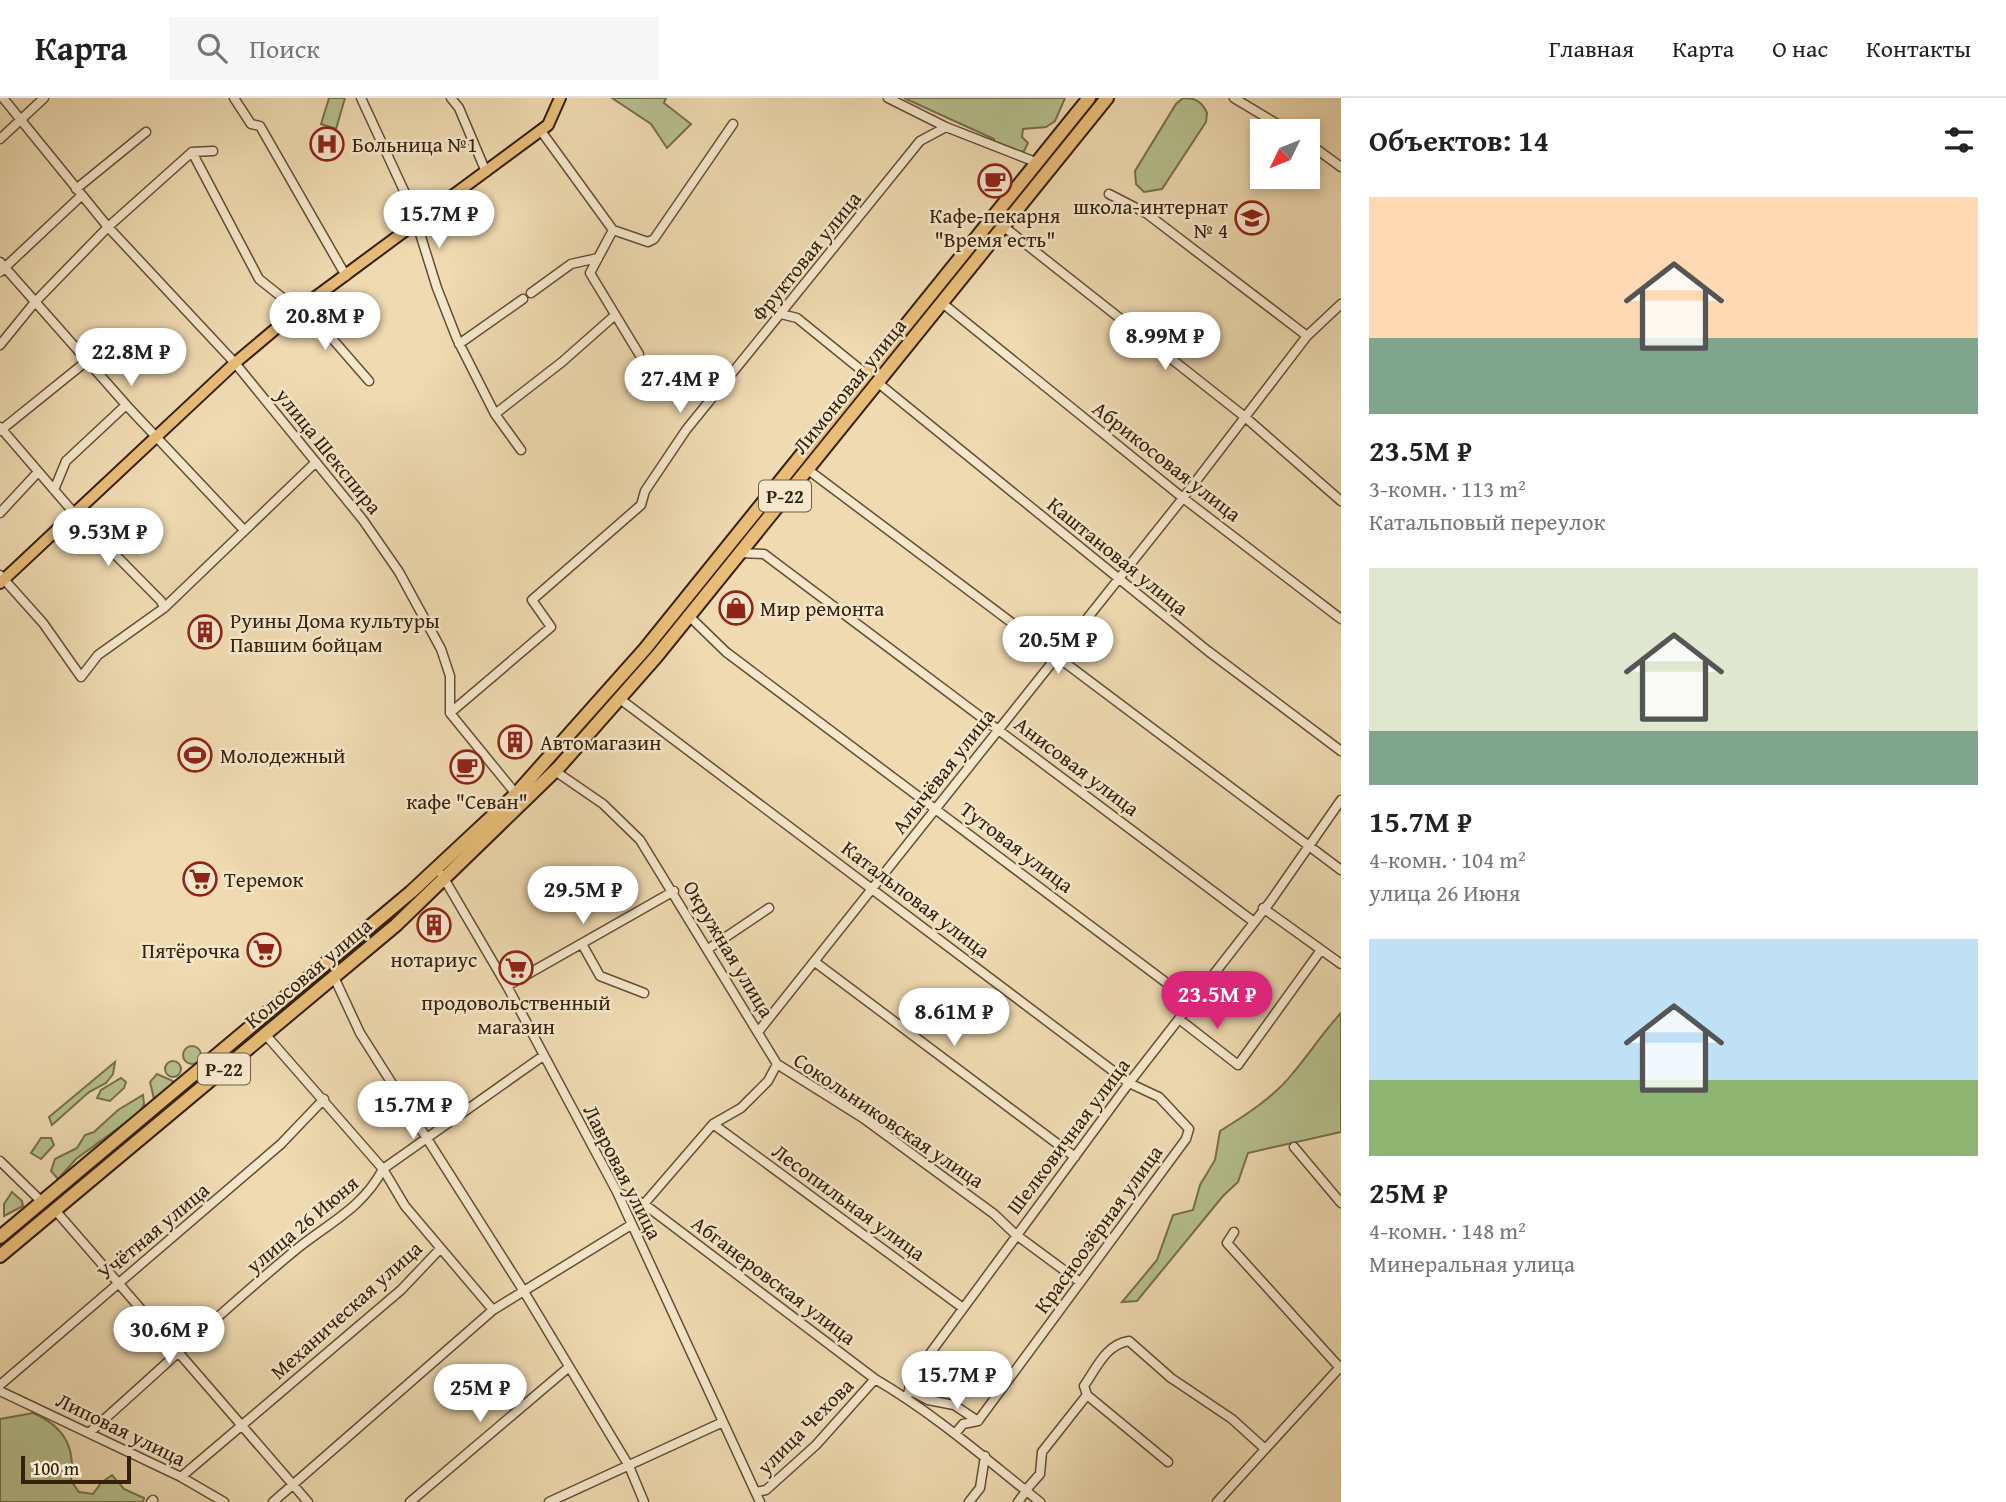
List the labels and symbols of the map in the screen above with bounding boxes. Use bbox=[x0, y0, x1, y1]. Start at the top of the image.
north arrow bbox=[1250, 119, 1320, 189]
hospital icon: Больница №1 bbox=[308, 125, 346, 163]
place label: Больница №1 bbox=[352, 129, 477, 160]
cafe icon: Кафе-пекарня "Время есть" bbox=[976, 162, 1014, 200]
street label: Фруктовая улица bbox=[744, 184, 868, 328]
pin: 15.7M ₽ bbox=[374, 190, 504, 250]
place label: школа-интернат № 4 bbox=[1073, 191, 1228, 246]
school or university icon: школа-интернат № 4 bbox=[1233, 199, 1271, 237]
place label: Кафе-пекарня "Время есть" bbox=[930, 200, 1061, 255]
pin: 20.8M ₽ bbox=[260, 292, 390, 352]
street label: Лимоновая улица bbox=[785, 311, 913, 461]
pin: 8.99M ₽ bbox=[1100, 313, 1230, 372]
pin: 22.8M ₽ bbox=[66, 328, 196, 388]
pin: 27.4M ₽ bbox=[615, 356, 745, 415]
street label: улица Шекспира bbox=[268, 380, 390, 521]
street label: Абрикосовая улица bbox=[1086, 393, 1248, 529]
road number: Р-22 bbox=[759, 480, 811, 512]
street label: Каштановая улица bbox=[1041, 489, 1195, 623]
pin: 9.53M ₽ bbox=[43, 508, 173, 568]
shop icon: Мир ремонта bbox=[717, 589, 755, 627]
place label: Мир ремонта bbox=[760, 593, 884, 624]
place label: Руины Дома культуры Павшим бойцам bbox=[230, 605, 440, 660]
building icon: Руины Дома культуры Павшим бойцам bbox=[186, 613, 224, 651]
pin: 20.5M ₽ bbox=[993, 616, 1123, 676]
street label: Алычёвая улица bbox=[884, 701, 1002, 841]
street label: Анисовая улица bbox=[1008, 709, 1146, 823]
building icon: Автомагазин bbox=[496, 723, 534, 761]
place label: Автомагазин bbox=[540, 727, 662, 758]
sports icon: Молодежный bbox=[176, 736, 214, 774]
place label: Молодежный bbox=[220, 740, 346, 771]
cafe icon: кафе "Севан" bbox=[448, 748, 486, 786]
place label: кафе "Севан" bbox=[406, 786, 528, 817]
street label: Тутовая улица bbox=[954, 794, 1080, 900]
street label: Катальповая улица bbox=[835, 833, 997, 965]
supermarket icon: Теремок bbox=[181, 860, 219, 898]
place label: Теремок bbox=[224, 864, 304, 895]
pin: 29.5M ₽ bbox=[518, 866, 648, 926]
street label: Окружная улица bbox=[676, 874, 782, 1024]
building icon: нотариус bbox=[415, 906, 453, 944]
street label: Колосовая улица bbox=[237, 910, 379, 1036]
supermarket icon: Пятёрочка bbox=[245, 931, 283, 969]
place label: Пятёрочка bbox=[142, 935, 240, 966]
place label: нотариус bbox=[391, 944, 477, 975]
supermarket icon: продовольственный магазин bbox=[497, 949, 535, 987]
pin: 23.5M ₽ bbox=[1152, 972, 1282, 1031]
place label: продовольственный магазин bbox=[421, 987, 611, 1042]
pin: 8.61M ₽ bbox=[889, 988, 1019, 1048]
street label: Сокольниковская улица bbox=[787, 1044, 991, 1196]
street label: Шелковичная улица bbox=[999, 1051, 1137, 1221]
road number: Р-22 bbox=[198, 1054, 250, 1085]
pin: 15.7M ₽ bbox=[348, 1082, 478, 1141]
street label: Лавровая улица bbox=[576, 1099, 670, 1245]
street label: Лесопильная улица bbox=[766, 1136, 932, 1268]
street label: Красноозёрная улица bbox=[1026, 1138, 1170, 1320]
street label: улица 26 Июня bbox=[238, 1167, 365, 1281]
street label: Учётная улица bbox=[90, 1175, 216, 1287]
street label: Абганеровская улица bbox=[685, 1208, 863, 1352]
street label: Механическая улица bbox=[263, 1233, 429, 1387]
pin: 30.6M ₽ bbox=[104, 1306, 234, 1366]
pin: 15.7M ₽ bbox=[892, 1352, 1022, 1411]
pin: 25M ₽ bbox=[431, 1364, 529, 1424]
street label: улица Чехова bbox=[749, 1371, 860, 1482]
street label: Липовая улица bbox=[51, 1384, 191, 1474]
scale bar bbox=[21, 1453, 131, 1485]

